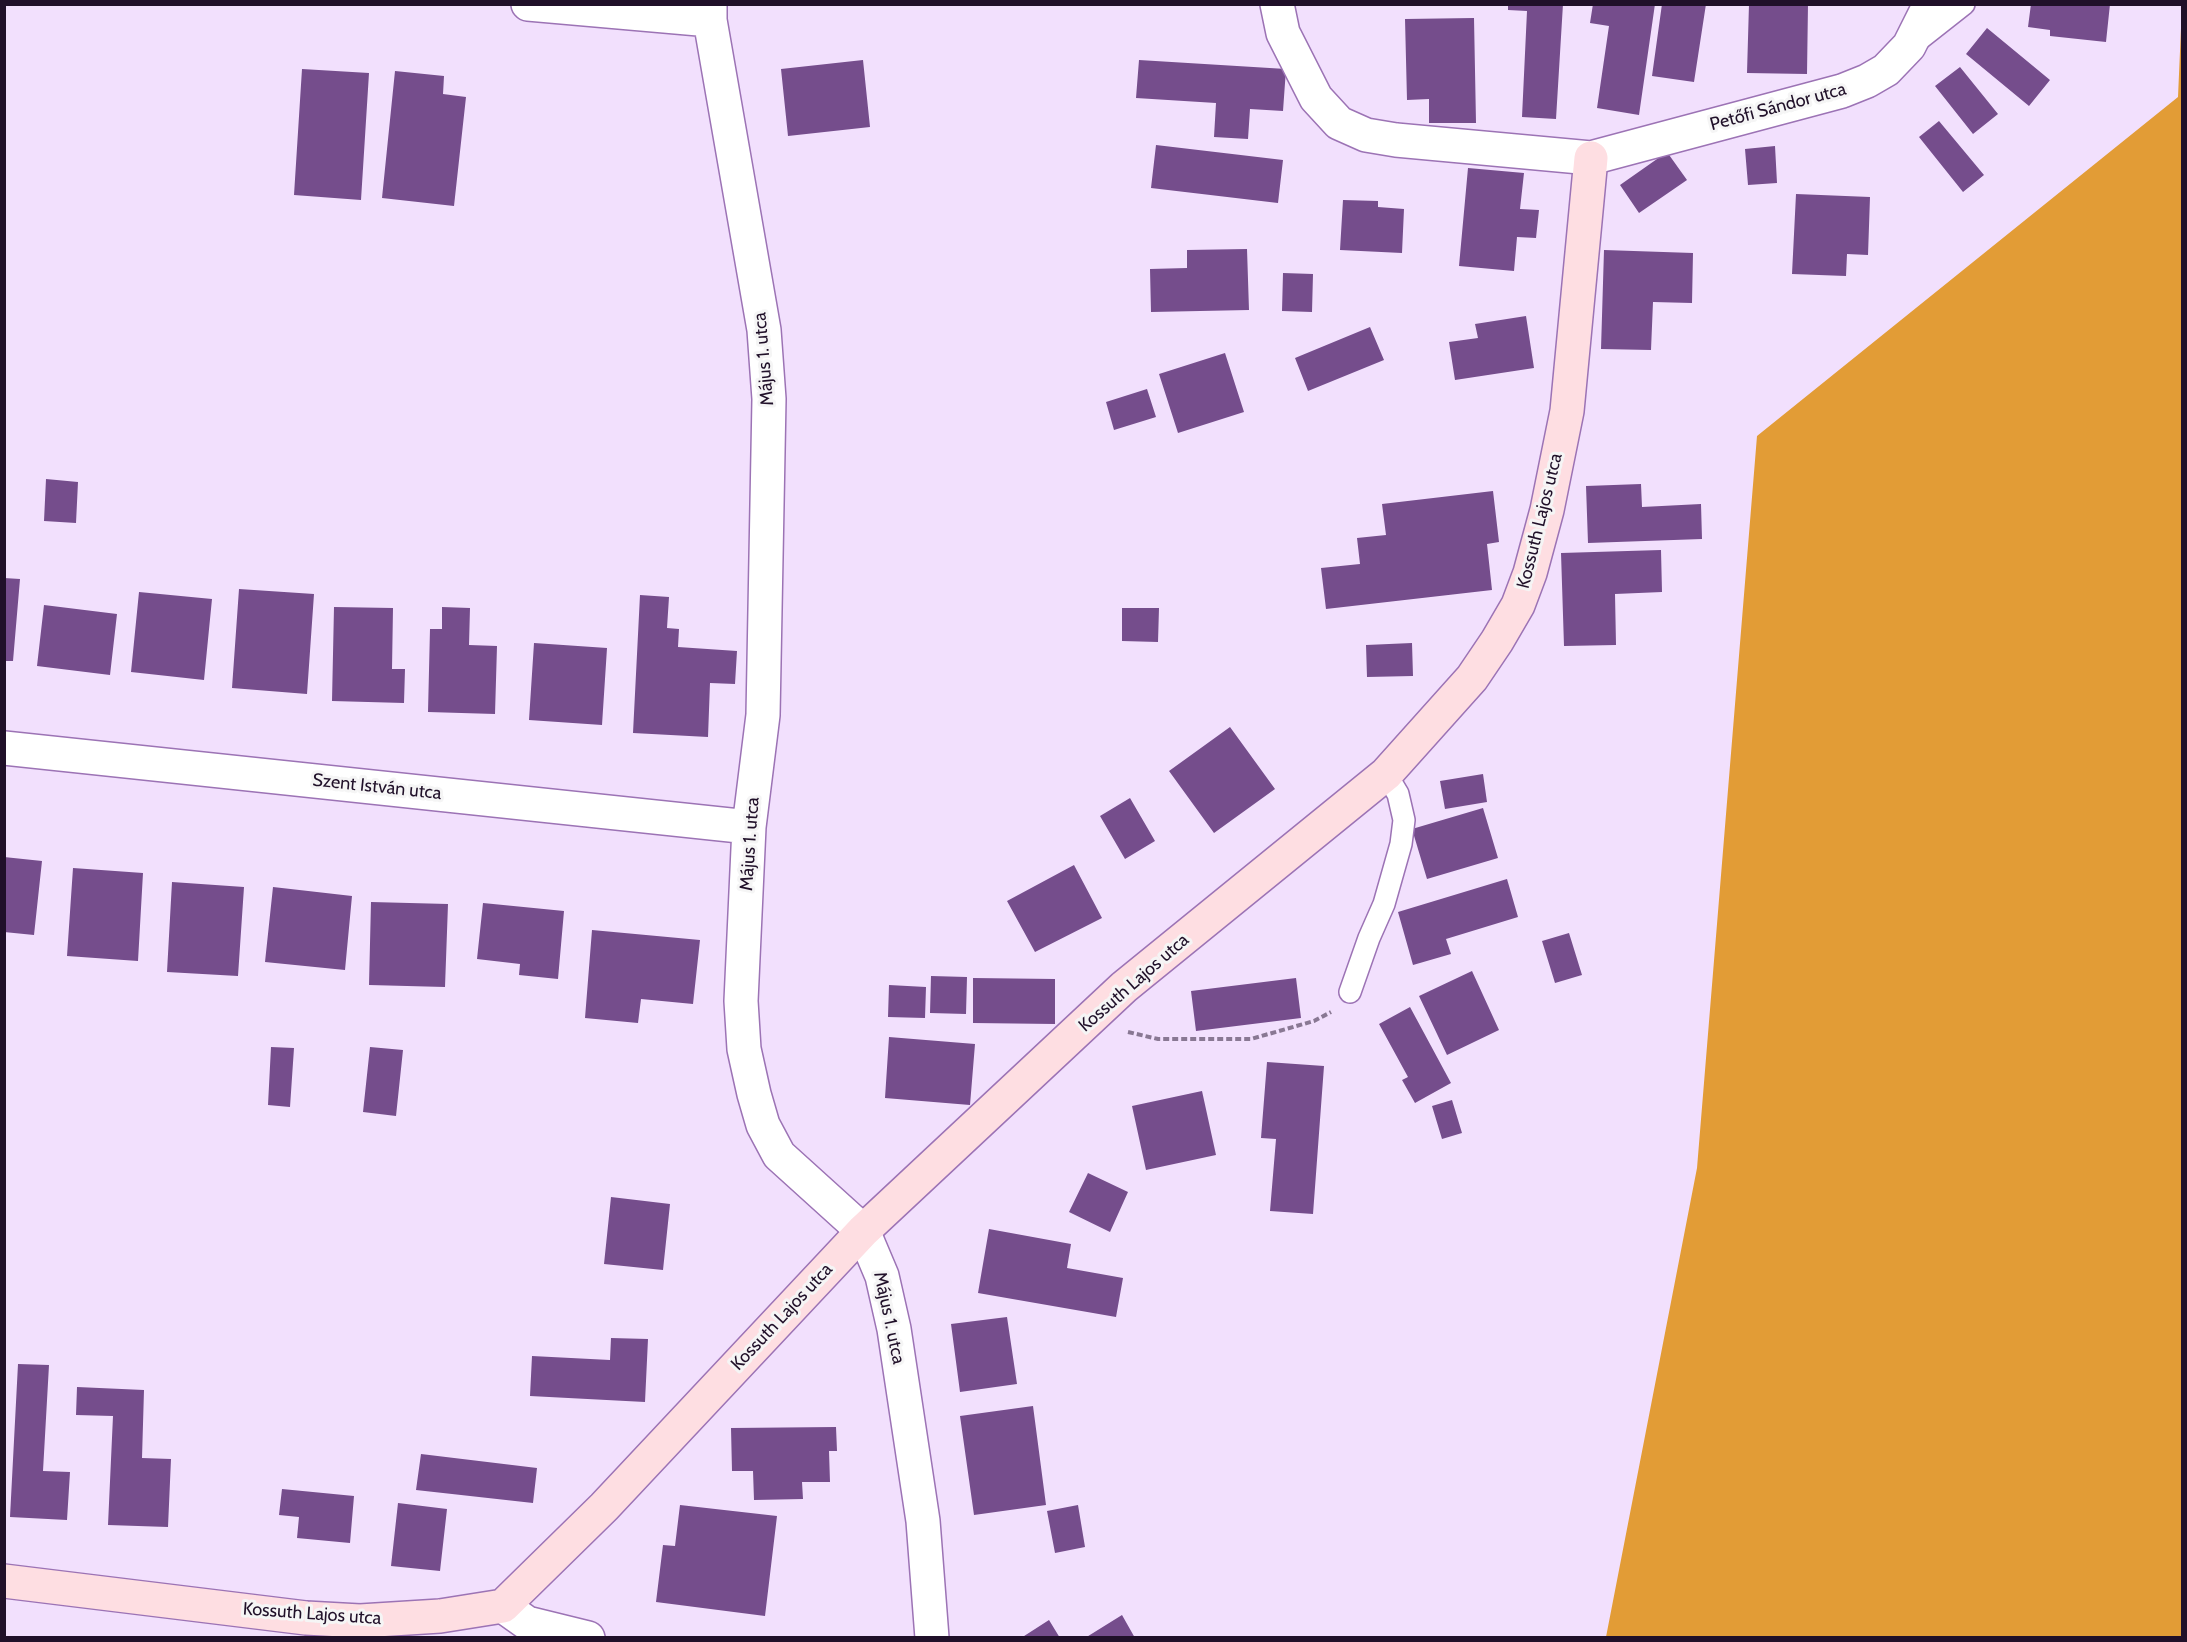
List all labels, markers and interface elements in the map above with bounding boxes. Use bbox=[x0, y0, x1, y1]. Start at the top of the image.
street label: Petőfi Sándor utca bbox=[1708, 78, 1848, 136]
street label: Május 1. utca bbox=[749, 311, 779, 407]
street label: Kossuth Lajos utca bbox=[1513, 451, 1567, 591]
street label: Szent István utca bbox=[311, 769, 443, 805]
street label: Május 1. utca bbox=[736, 796, 764, 892]
street label: Kossuth Lajos utca bbox=[1075, 929, 1193, 1037]
street label: Kossuth Lajos utca bbox=[727, 1259, 837, 1375]
street label: Május 1. utca bbox=[869, 1270, 909, 1366]
street label: Kossuth Lajos utca bbox=[242, 1598, 382, 1630]

